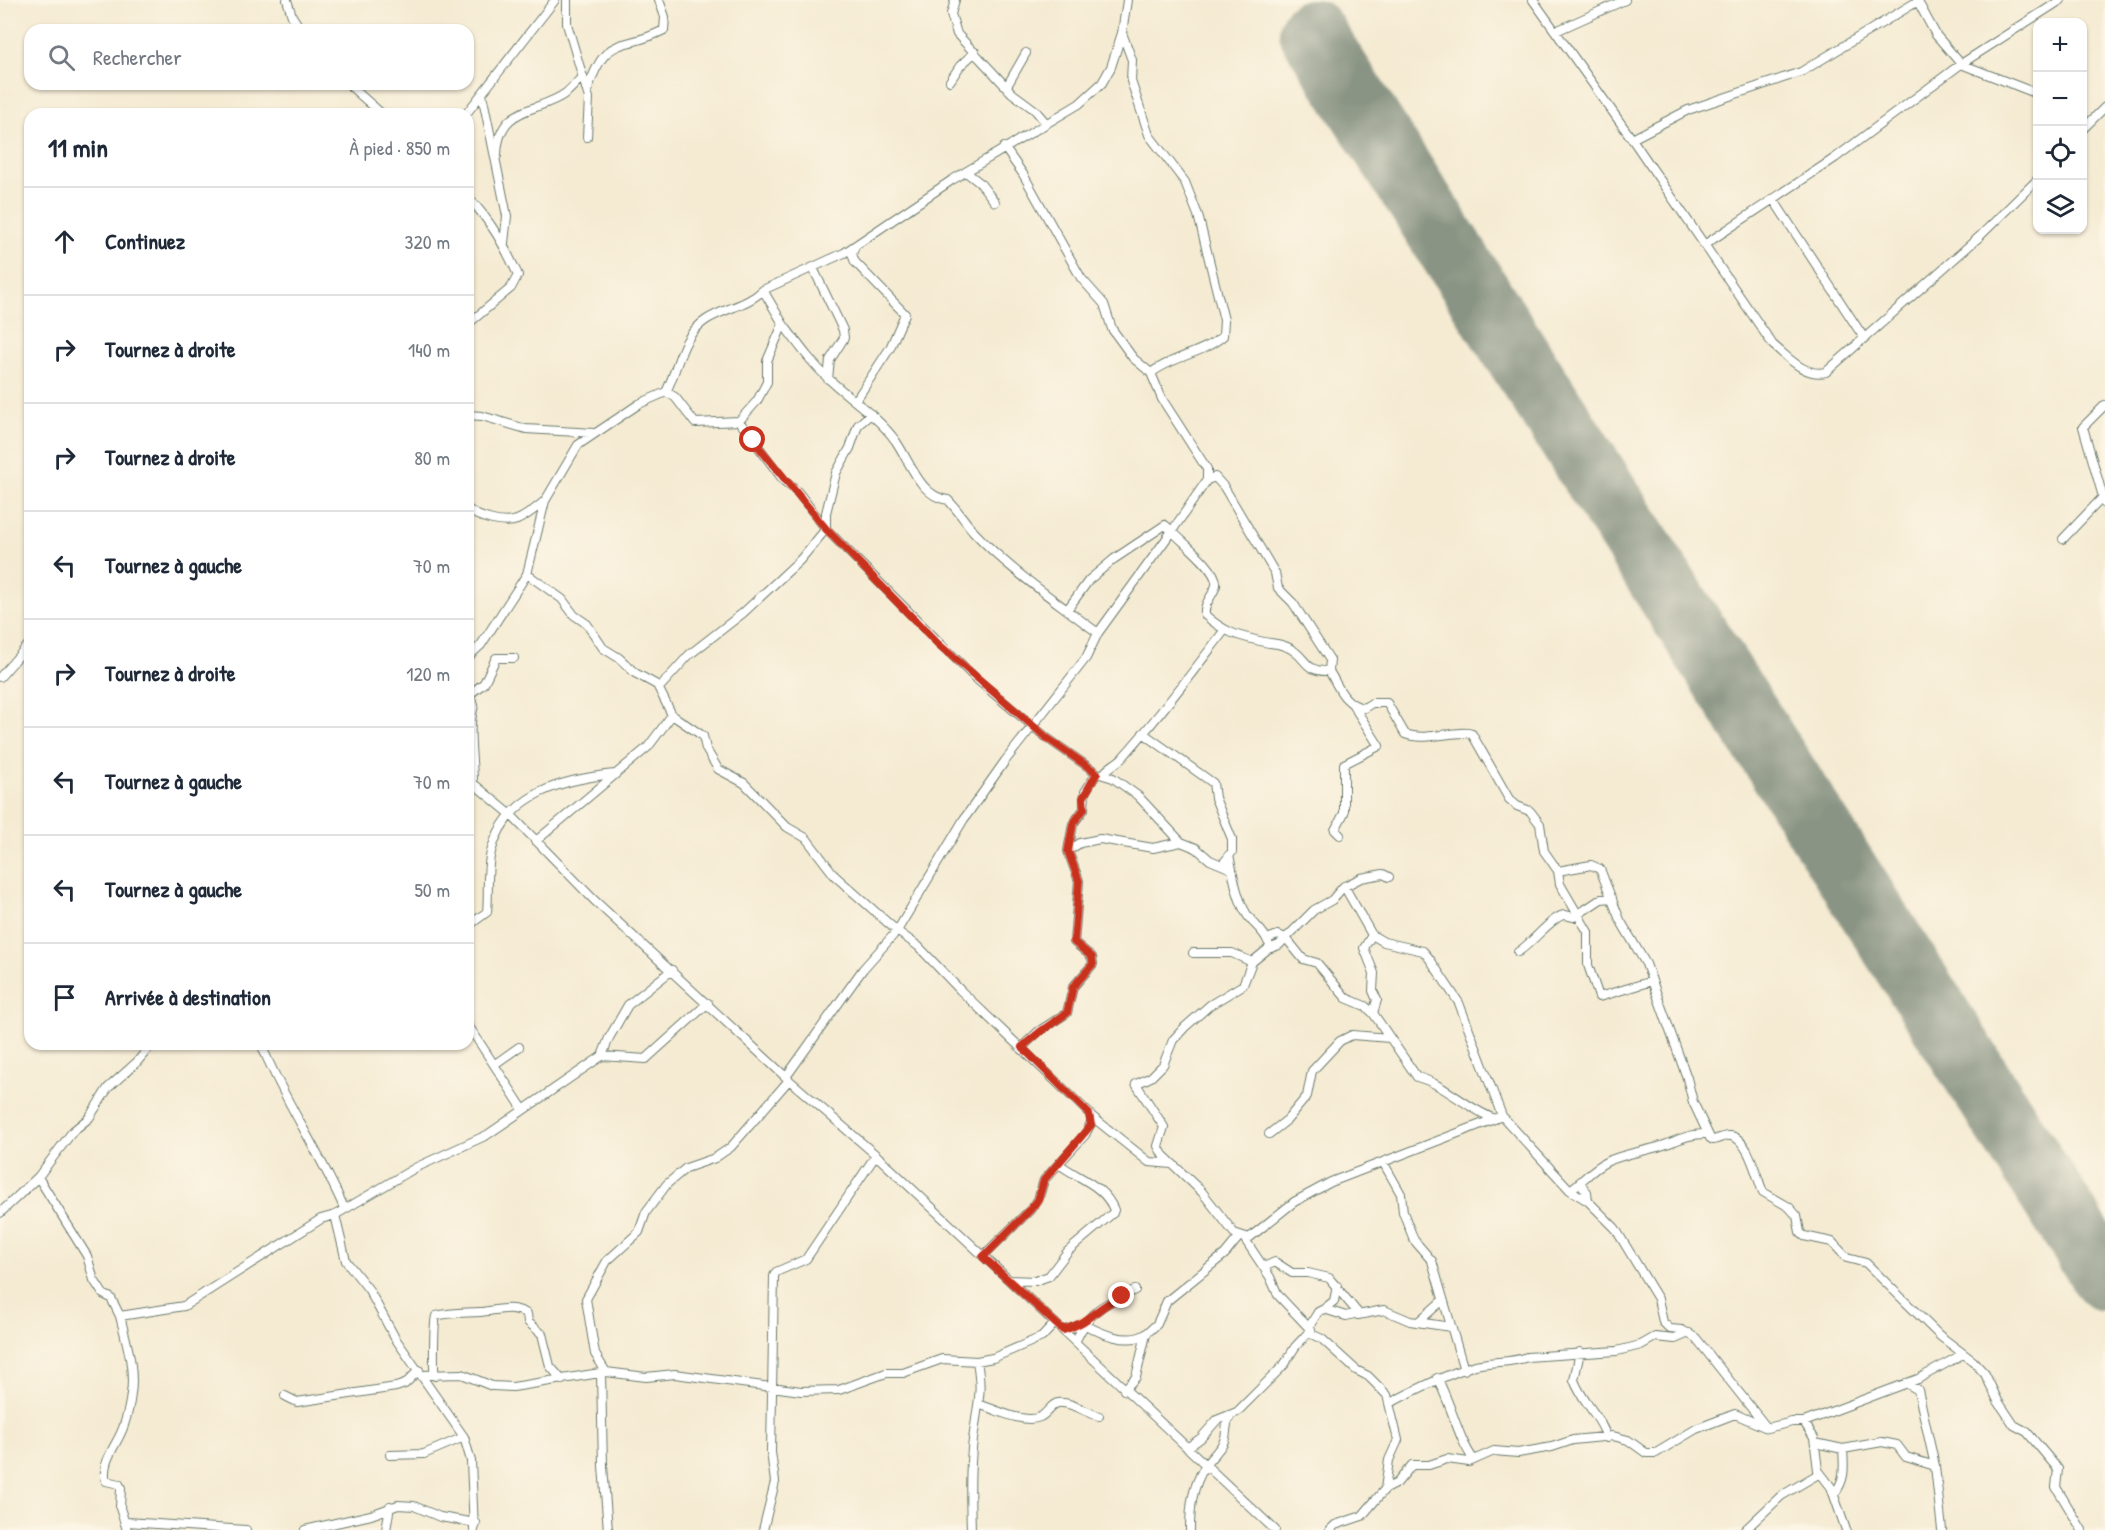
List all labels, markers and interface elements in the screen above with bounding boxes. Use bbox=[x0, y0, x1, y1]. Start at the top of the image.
map controls bbox=[2033, 18, 2087, 234]
button: + bbox=[2033, 18, 2087, 72]
search box bbox=[24, 24, 474, 90]
icon: search bbox=[45, 41, 78, 74]
text: Rechercher bbox=[93, 42, 182, 72]
button: − bbox=[2033, 72, 2087, 126]
button: locate bbox=[2033, 126, 2087, 180]
text: 11 min bbox=[48, 130, 108, 165]
text: À pied · 850 m bbox=[349, 134, 450, 161]
button: layers bbox=[2033, 180, 2087, 234]
icon: ahead bbox=[48, 225, 81, 258]
text: Continuez bbox=[105, 226, 185, 256]
text: 320 m bbox=[405, 228, 450, 255]
icon: right bbox=[48, 333, 81, 366]
text: Tournez à droite bbox=[105, 334, 235, 364]
text: 140 m bbox=[408, 336, 450, 363]
route start bbox=[739, 426, 765, 452]
icon: right bbox=[48, 441, 81, 474]
text: Tournez à droite bbox=[105, 442, 235, 472]
text: 80 m bbox=[414, 444, 450, 471]
icon: left bbox=[48, 549, 81, 582]
text: Tournez à gauche bbox=[105, 550, 242, 580]
text: 70 m bbox=[413, 552, 450, 579]
icon: right bbox=[48, 657, 81, 690]
text: Tournez à droite bbox=[105, 658, 235, 688]
text: 120 m bbox=[406, 660, 450, 687]
icon: left bbox=[48, 765, 81, 798]
text: Tournez à gauche bbox=[105, 766, 242, 796]
text: 70 m bbox=[413, 768, 450, 795]
icon: left bbox=[48, 873, 81, 906]
text: Tournez à gauche bbox=[105, 874, 242, 904]
text: 50 m bbox=[414, 876, 450, 903]
icon: arrive bbox=[48, 981, 81, 1014]
text: Arrivée à destination bbox=[105, 982, 271, 1012]
route end bbox=[1108, 1282, 1134, 1308]

